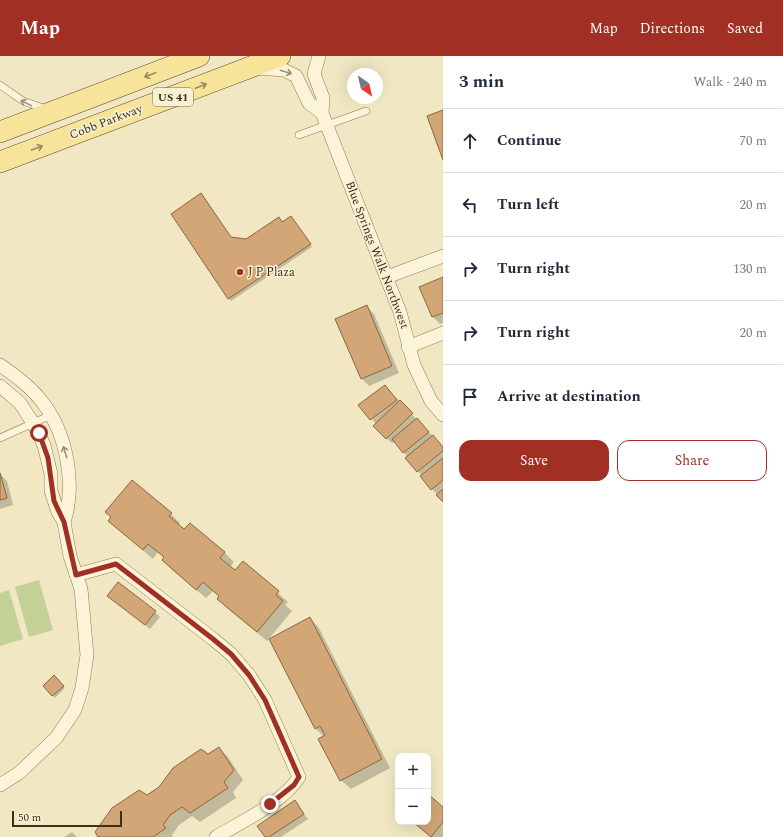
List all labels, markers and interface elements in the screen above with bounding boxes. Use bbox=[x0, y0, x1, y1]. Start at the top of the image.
text: Map bbox=[20, 14, 60, 43]
text: Map bbox=[590, 18, 618, 39]
text: Directions bbox=[640, 18, 705, 39]
text: Saved bbox=[727, 18, 763, 39]
north arrow bbox=[347, 68, 383, 104]
one-way arrow bbox=[280, 69, 293, 76]
text: 3 min bbox=[459, 69, 504, 95]
one-way arrow bbox=[144, 71, 156, 79]
text: Walk · 240 m bbox=[693, 72, 767, 92]
one-way arrow bbox=[194, 82, 206, 90]
road number: US 41 bbox=[153, 88, 193, 106]
one-way arrow bbox=[20, 99, 32, 106]
street label: Cobb Parkway bbox=[67, 99, 146, 145]
text: Continue bbox=[497, 129, 562, 152]
icon: ahead bbox=[459, 130, 481, 152]
text: 70 m bbox=[740, 131, 767, 151]
one-way arrow bbox=[30, 144, 42, 152]
street label: Blue Springs Walk Northwest bbox=[340, 178, 414, 332]
text: Turn left bbox=[497, 193, 559, 216]
icon: left bbox=[459, 194, 481, 216]
text: 20 m bbox=[740, 195, 767, 215]
text: Turn right bbox=[497, 257, 570, 280]
icon: right bbox=[459, 258, 481, 280]
text: 130 m bbox=[733, 259, 767, 279]
place label: J P Plaza bbox=[248, 263, 295, 282]
marker: J P Plaza bbox=[235, 267, 245, 277]
text: Turn right bbox=[497, 321, 570, 344]
icon: right bbox=[459, 322, 481, 344]
text: 20 m bbox=[740, 323, 767, 343]
text: Arrive at destination bbox=[497, 385, 641, 408]
icon: arrive bbox=[459, 386, 481, 408]
route start bbox=[30, 424, 48, 442]
button: Save bbox=[459, 440, 609, 481]
button: Share bbox=[617, 440, 767, 481]
one-way arrow bbox=[61, 446, 68, 459]
map controls bbox=[395, 753, 431, 825]
button: + bbox=[395, 753, 431, 789]
button: − bbox=[395, 789, 431, 825]
route end bbox=[261, 795, 279, 813]
scale bar bbox=[12, 809, 122, 828]
text: 50 m bbox=[18, 809, 41, 826]

